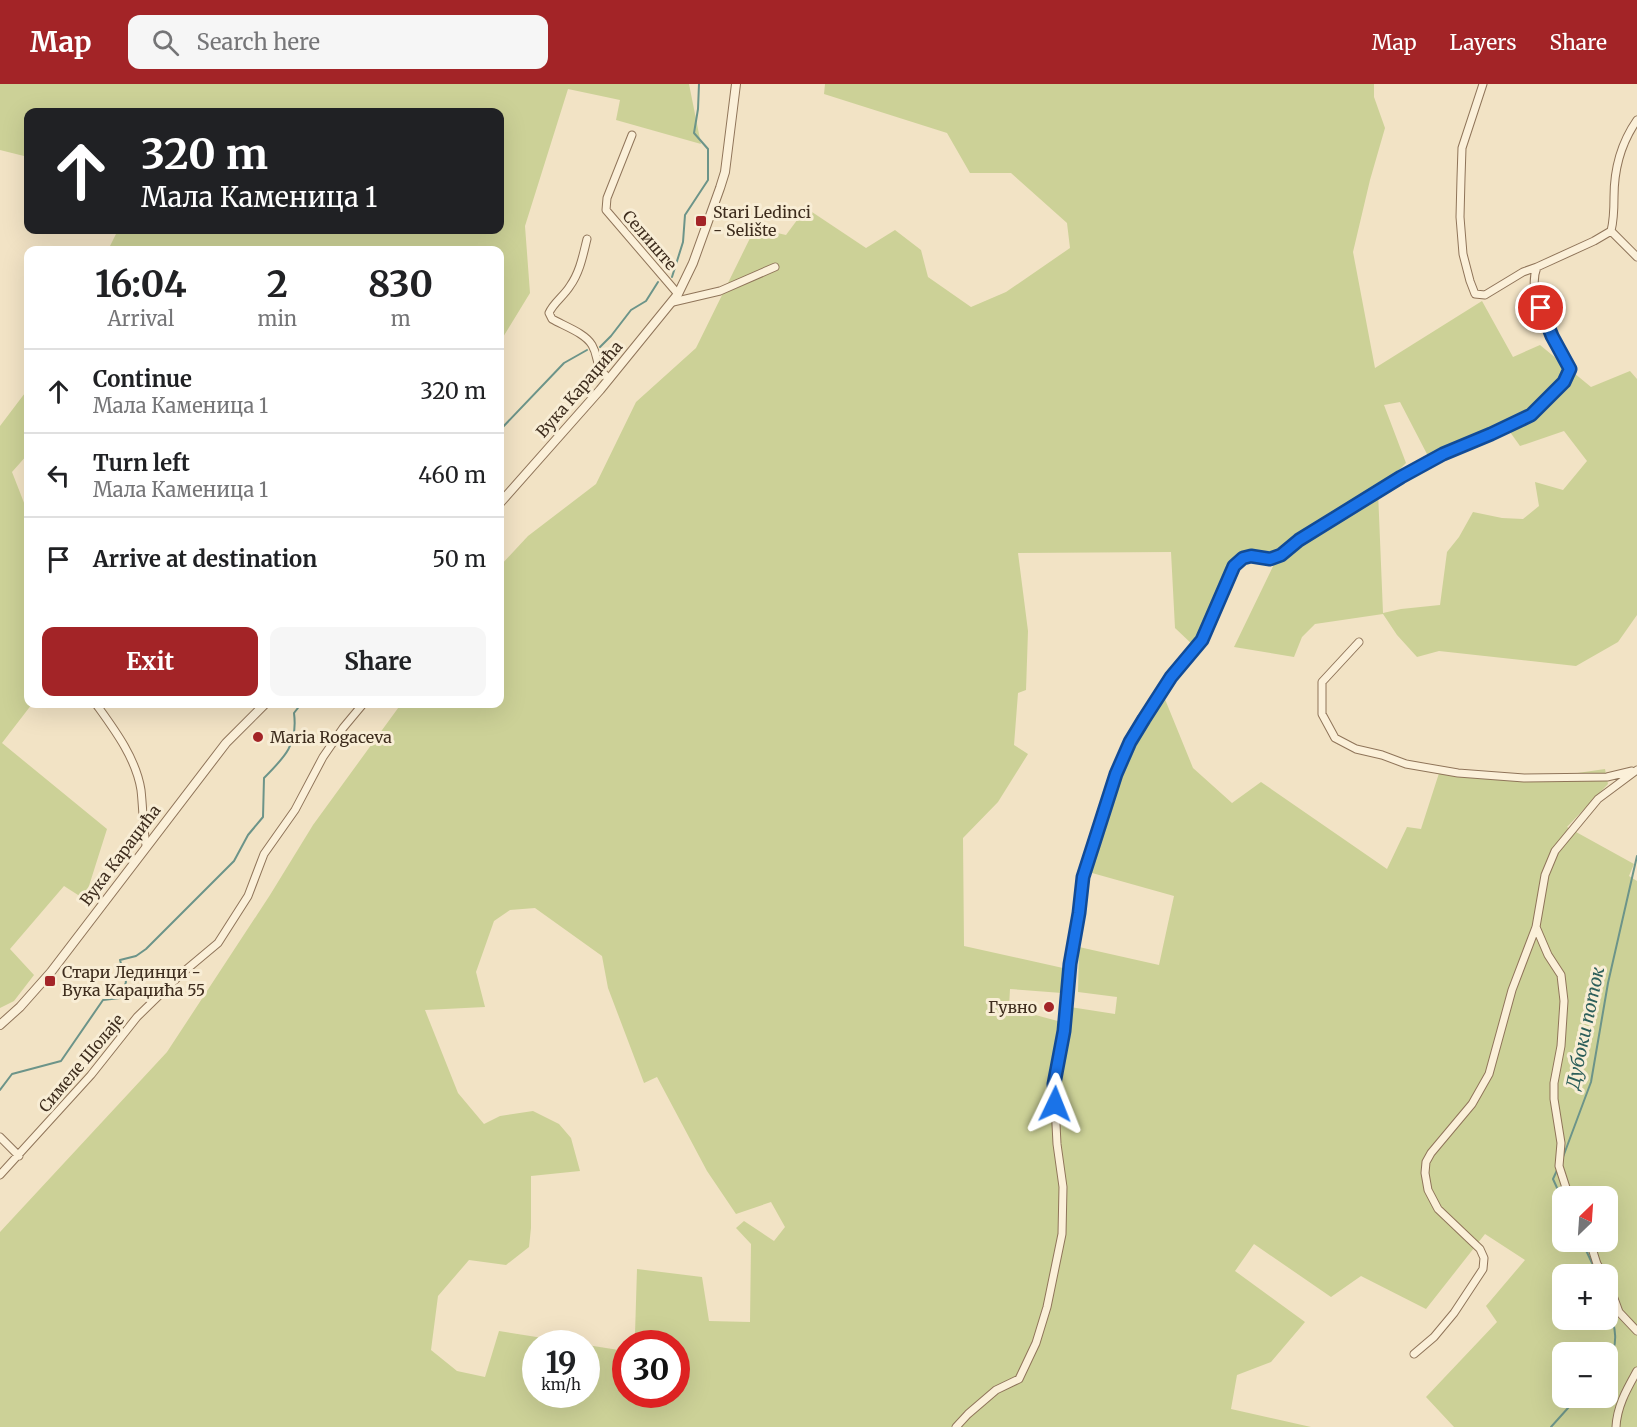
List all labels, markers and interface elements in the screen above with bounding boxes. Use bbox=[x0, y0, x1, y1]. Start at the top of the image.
search box bbox=[128, 15, 548, 69]
text: Map bbox=[30, 24, 92, 60]
icon: search bbox=[149, 26, 182, 59]
text: Search here bbox=[197, 28, 320, 56]
text: Map bbox=[1372, 29, 1417, 56]
text: Layers bbox=[1450, 29, 1517, 56]
text: Share bbox=[1550, 29, 1607, 56]
text: 320 m bbox=[141, 128, 268, 180]
icon: ahead bbox=[42, 132, 120, 210]
text: Мала Каменица 1 bbox=[141, 180, 377, 214]
place label: Stari Ledinci - Selište bbox=[713, 202, 811, 240]
street label: Селиште bbox=[619, 206, 681, 274]
marker: Stari Ledinci - Selište bbox=[694, 214, 708, 228]
text: 16:04 bbox=[95, 262, 187, 307]
text: 2 bbox=[267, 262, 288, 307]
text: 830 bbox=[368, 262, 433, 307]
pin bbox=[1515, 282, 1566, 333]
icon: arrive bbox=[1524, 291, 1557, 324]
text: Arrival bbox=[107, 306, 174, 331]
text: min bbox=[258, 306, 297, 331]
text: m bbox=[391, 306, 411, 331]
street label: Вука Караџића bbox=[532, 336, 627, 441]
text: Continue bbox=[93, 365, 192, 393]
icon: ahead bbox=[42, 375, 75, 408]
text: 320 m bbox=[420, 377, 486, 405]
text: Мала Каменица 1 bbox=[93, 393, 268, 418]
text: Turn left bbox=[93, 449, 190, 477]
icon: left bbox=[42, 459, 75, 492]
text: 460 m bbox=[418, 461, 486, 489]
text: Мала Каменица 1 bbox=[93, 477, 268, 502]
icon: arrive bbox=[42, 543, 75, 576]
text: Arrive at destination bbox=[93, 545, 317, 573]
text: 50 m bbox=[432, 545, 486, 573]
button: Exit bbox=[42, 627, 258, 696]
button: Share bbox=[270, 627, 486, 696]
place label: Maria Rogaceva bbox=[270, 727, 392, 747]
marker: Maria Rogaceva bbox=[251, 730, 265, 744]
street label: Вука Караџића bbox=[75, 800, 165, 909]
place label: Стари Лединци - Вука Караџића 55 bbox=[62, 962, 205, 1000]
water label: Дубоки поток bbox=[1560, 965, 1609, 1093]
marker: Стари Лединци - Вука Караџића 55 bbox=[43, 974, 57, 988]
place label: Гувно bbox=[988, 997, 1037, 1017]
marker: Гувно bbox=[1042, 1000, 1056, 1014]
street label: Симеле Шолаје bbox=[34, 1010, 128, 1116]
position arrow bbox=[1023, 1072, 1087, 1136]
north arrow bbox=[1552, 1186, 1618, 1252]
map controls bbox=[1552, 1186, 1618, 1408]
button: + bbox=[1552, 1264, 1618, 1330]
speed limit sign: 30 bbox=[612, 1330, 690, 1408]
button: − bbox=[1552, 1342, 1618, 1408]
text: 19 bbox=[545, 1343, 577, 1381]
text: km/h bbox=[541, 1375, 581, 1394]

